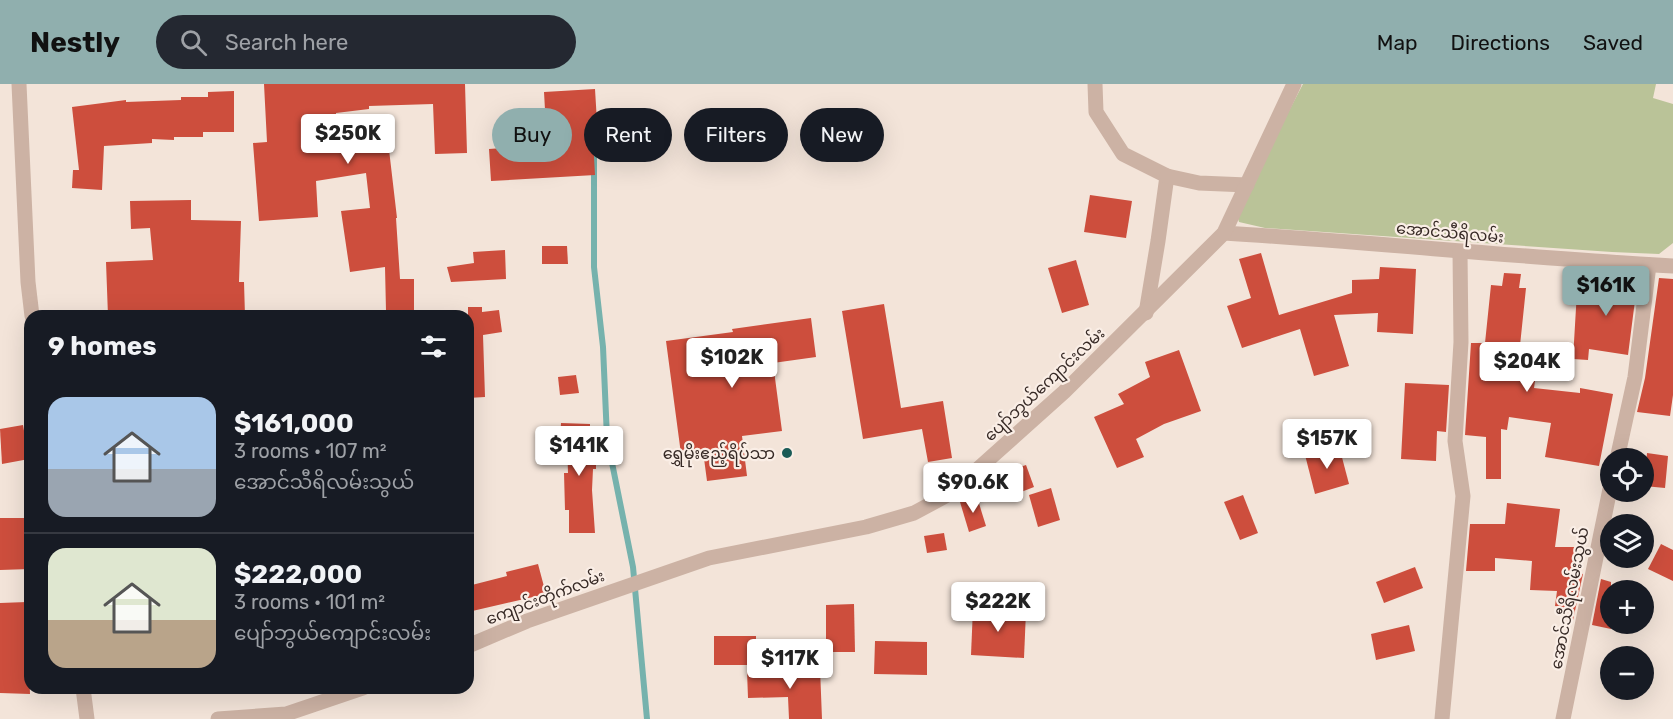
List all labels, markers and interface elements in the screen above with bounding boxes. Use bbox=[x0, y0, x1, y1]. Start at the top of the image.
search box bbox=[156, 15, 576, 69]
text: Nestly bbox=[30, 26, 120, 59]
icon: search bbox=[177, 26, 210, 59]
text: Search here bbox=[225, 29, 348, 56]
text: Map bbox=[1377, 30, 1418, 55]
text: Directions bbox=[1451, 30, 1550, 55]
text: Saved bbox=[1583, 30, 1643, 55]
chip: Buy bbox=[492, 108, 572, 162]
chip: Rent bbox=[584, 108, 672, 162]
chip: Filters bbox=[684, 108, 788, 162]
chip: New bbox=[800, 108, 884, 162]
pin: $250K bbox=[306, 114, 390, 165]
text: $250K bbox=[315, 121, 381, 145]
street label: အောင်သီရိလမ်း bbox=[1395, 216, 1505, 251]
pin: $161K bbox=[1564, 266, 1648, 317]
text: $161K bbox=[1576, 273, 1636, 297]
street label: ပျော်ဘွယ်ကျောင်းလမ်း bbox=[979, 322, 1111, 448]
icon: filters bbox=[417, 330, 450, 363]
text: 9 homes bbox=[48, 331, 157, 362]
pin: $102K bbox=[690, 338, 774, 389]
pin: $204K bbox=[1485, 342, 1569, 393]
text: $102K bbox=[700, 345, 764, 369]
text: $204K bbox=[1494, 349, 1560, 373]
text: $161,000 bbox=[234, 408, 354, 439]
pin: $157K bbox=[1285, 419, 1369, 470]
icon: home bbox=[96, 421, 168, 493]
pin: $141K bbox=[537, 426, 621, 477]
text: $157K bbox=[1297, 426, 1357, 450]
text: $141K bbox=[549, 433, 609, 457]
text: 3 rooms · 107 m² bbox=[234, 439, 387, 463]
place label: ရွှေမိုးဧည့်ရိပ်သာ bbox=[663, 442, 775, 468]
marker: ရွှေမိုးဧည့်ရိပ်သာ bbox=[780, 446, 794, 460]
map controls bbox=[1600, 448, 1654, 700]
button: locate bbox=[1600, 448, 1654, 502]
pin: $90.6K bbox=[924, 463, 1022, 514]
text: အောင်သီရိလမ်းသွယ် bbox=[234, 470, 414, 494]
text: $90.6K bbox=[937, 470, 1009, 494]
button: layers bbox=[1600, 514, 1654, 568]
street label: အောင်သီရိလမ်းသွယ် bbox=[1544, 525, 1596, 671]
text: $222,000 bbox=[234, 559, 362, 590]
street label: ကျောင်းတိုက်လမ်း bbox=[482, 564, 609, 633]
icon: home bbox=[96, 572, 168, 644]
button: + bbox=[1600, 580, 1654, 634]
pin: $222K bbox=[956, 582, 1040, 633]
text: $222K bbox=[965, 589, 1031, 613]
text: 3 rooms · 101 m² bbox=[234, 590, 385, 614]
text: ပျော်ဘွယ်ကျောင်းလမ်း bbox=[234, 621, 431, 645]
pin: $117K bbox=[748, 639, 832, 690]
text: $117K bbox=[761, 646, 819, 670]
button: − bbox=[1600, 646, 1654, 700]

